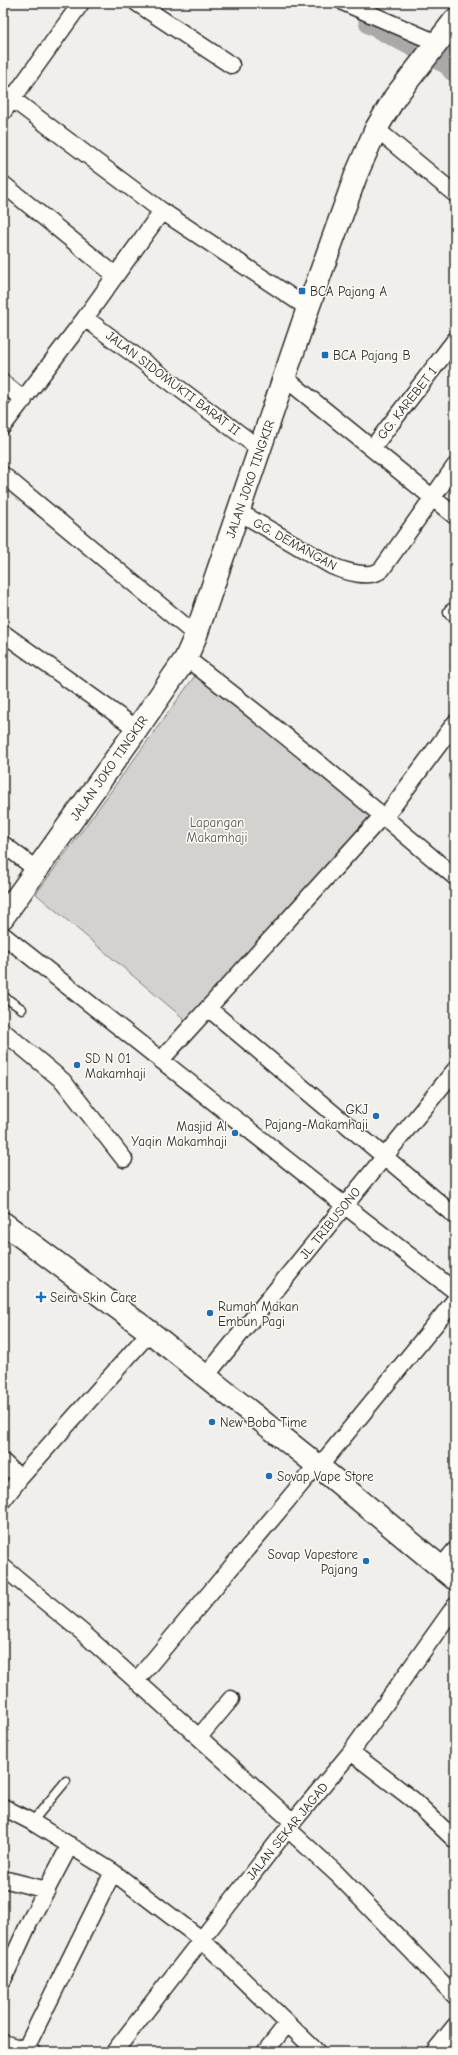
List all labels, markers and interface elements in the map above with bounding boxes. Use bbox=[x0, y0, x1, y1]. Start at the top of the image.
place label: BCA Pajang A bbox=[310, 284, 388, 299]
marker: BCA Pajang A bbox=[297, 286, 307, 296]
street label: JALAN SIDOMUKTI BARAT II bbox=[103, 328, 243, 438]
place label: BCA Pajang B bbox=[333, 348, 411, 363]
marker: BCA Pajang B bbox=[320, 350, 330, 360]
street label: GG. KAREBET 1 bbox=[374, 364, 440, 442]
street label: JALAN JOKO TINGKIR bbox=[223, 418, 277, 540]
street label: GG. DEMANGAN bbox=[251, 515, 339, 573]
street label: JALAN JOKO TINGKIR bbox=[67, 713, 151, 823]
park label: Lapangan Makamhaji bbox=[187, 815, 247, 845]
place label: SD N 01 Makamhaji bbox=[85, 1051, 146, 1081]
marker: SD N 01 Makamhaji bbox=[72, 1060, 82, 1070]
place label: GKJ Pajang-Makamhaji bbox=[265, 1102, 368, 1132]
marker: GKJ Pajang-Makamhaji bbox=[371, 1111, 381, 1121]
place label: Masjid Al Yaqin Makamhaji bbox=[131, 1119, 227, 1149]
marker: Masjid Al Yaqin Makamhaji bbox=[230, 1128, 240, 1138]
street label: JL. TRIBUSONO bbox=[297, 1184, 363, 1262]
place label: Seira Skin Care bbox=[50, 1290, 137, 1305]
marker: Seira Skin Care bbox=[35, 1291, 47, 1303]
place label: Rumah Makan Embun Pagi bbox=[218, 1299, 299, 1329]
marker: Rumah Makan Embun Pagi bbox=[205, 1308, 215, 1318]
place label: New Boba Time bbox=[220, 1415, 308, 1430]
marker: New Boba Time bbox=[207, 1417, 217, 1427]
place label: Sovap Vape Store bbox=[277, 1469, 374, 1484]
marker: Sovap Vape Store bbox=[264, 1471, 274, 1481]
place label: Sovap Vapestore Pajang bbox=[268, 1547, 358, 1577]
marker: Sovap Vapestore Pajang bbox=[361, 1556, 371, 1566]
street label: JALAN SEKAR JAGAD bbox=[243, 1779, 331, 1883]

